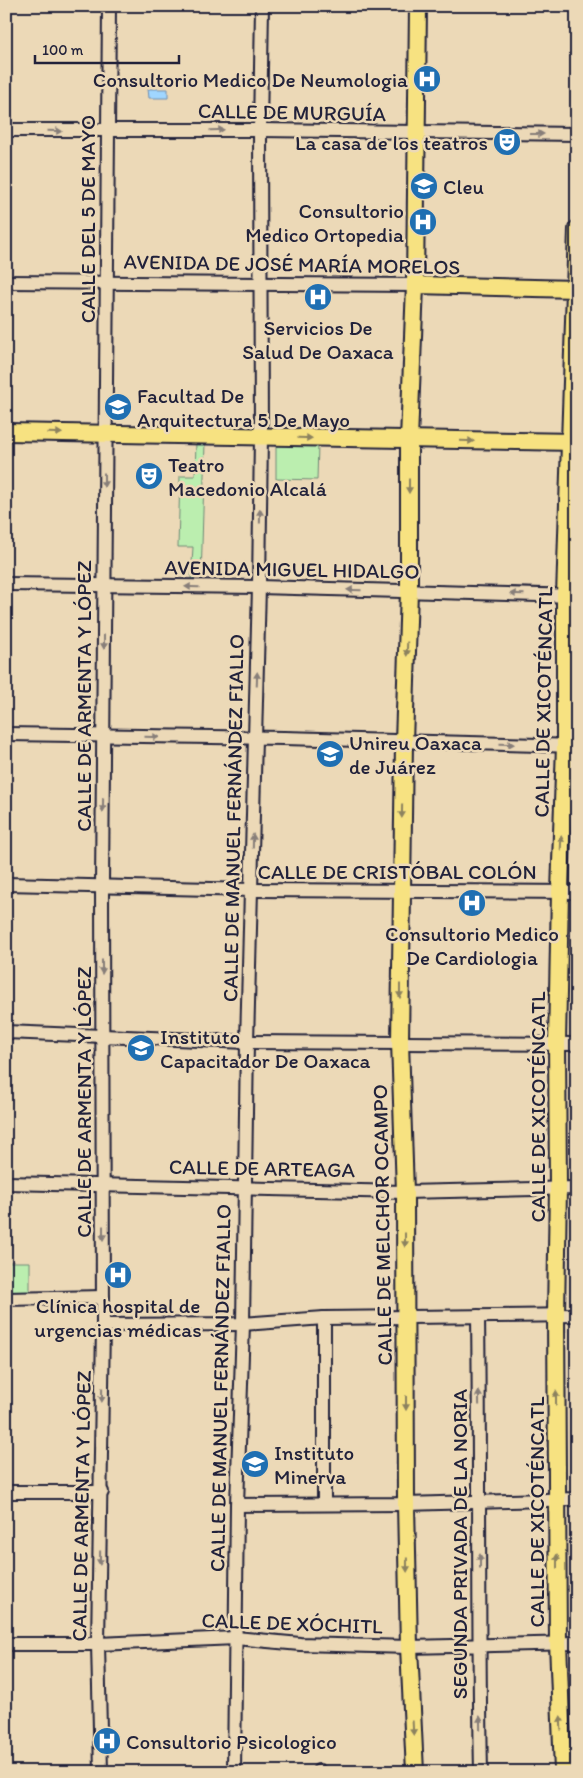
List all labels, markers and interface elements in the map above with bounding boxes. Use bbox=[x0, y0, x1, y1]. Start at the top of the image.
scale bar bbox=[35, 32, 179, 64]
text: 100 m bbox=[42, 41, 84, 59]
hospital icon: Consultorio Medico De Neumologia bbox=[412, 64, 442, 94]
place label: Consultorio Medico De Neumologia bbox=[93, 67, 408, 92]
street label: CALLE DE MURGUÍA bbox=[198, 98, 387, 126]
street label: CALLE DEL 5 DE MAYO bbox=[75, 115, 100, 323]
one-way arrow bbox=[210, 126, 226, 134]
one-way arrow bbox=[47, 127, 63, 135]
theatre icon: La casa de los teatros bbox=[492, 127, 522, 157]
place label: La casa de los teatros bbox=[295, 130, 488, 155]
one-way arrow bbox=[530, 130, 546, 138]
school or university icon: Cleu bbox=[409, 171, 439, 201]
place label: Cleu bbox=[443, 174, 484, 199]
place label: Consultorio Medico Ortopedia bbox=[245, 198, 404, 247]
hospital icon: Consultorio Medico Ortopedia bbox=[408, 207, 438, 237]
street label: AVENIDA DE JOSÉ MARÍA MORELOS bbox=[124, 249, 460, 279]
hospital icon: Servicios De Salud De Oaxaca bbox=[303, 282, 333, 312]
place label: Servicios De Salud De Oaxaca bbox=[242, 315, 394, 364]
place label: Facultad De Arquitectura 5 De Mayo bbox=[137, 383, 350, 432]
school or university icon: Facultad De Arquitectura 5 De Mayo bbox=[103, 392, 133, 422]
one-way arrow bbox=[47, 429, 63, 437]
one-way arrow bbox=[297, 434, 313, 442]
one-way arrow bbox=[460, 437, 476, 445]
place label: Teatro Macedonio Alcalá bbox=[168, 452, 327, 501]
theatre icon: Teatro Macedonio Alcalá bbox=[134, 461, 164, 491]
one-way arrow bbox=[100, 472, 108, 488]
one-way arrow bbox=[405, 478, 413, 494]
one-way arrow bbox=[256, 508, 264, 524]
street label: AVENIDA MIGUEL HIDALGO bbox=[164, 554, 420, 584]
street label: CALLE DE ARMENTA Y LÓPEZ bbox=[71, 560, 96, 832]
one-way arrow bbox=[184, 583, 200, 591]
one-way arrow bbox=[346, 586, 362, 594]
street label: CALLE DE XICOTÉNCATL bbox=[528, 586, 558, 818]
one-way arrow bbox=[508, 590, 524, 598]
street label: CALLE DE MANUEL FERNÁNDEZ FIALLO bbox=[217, 634, 249, 1002]
one-way arrow bbox=[100, 635, 108, 651]
one-way arrow bbox=[403, 641, 411, 657]
one-way arrow bbox=[253, 671, 261, 687]
place label: Unireu Oaxaca de Juárez bbox=[349, 730, 482, 779]
one-way arrow bbox=[144, 733, 160, 741]
school or university icon: Unireu Oaxaca de Juárez bbox=[315, 739, 345, 769]
one-way arrow bbox=[499, 740, 515, 748]
one-way arrow bbox=[99, 797, 107, 813]
one-way arrow bbox=[398, 803, 406, 819]
one-way arrow bbox=[249, 833, 257, 849]
one-way arrow bbox=[557, 835, 565, 851]
street label: CALLE DE CRISTÓBAL COLÓN bbox=[257, 859, 537, 884]
hospital icon: Consultorio Medico De Cardiologia bbox=[457, 888, 487, 918]
place label: Consultorio Medico De Cardiologia bbox=[385, 921, 559, 970]
one-way arrow bbox=[98, 960, 106, 976]
street label: CALLE DE ARMENTA Y LÓPEZ bbox=[71, 966, 96, 1238]
one-way arrow bbox=[396, 983, 404, 999]
street label: CALLE DE XICOTÉNCATL bbox=[525, 991, 550, 1223]
place label: Instituto Capacitador De Oaxaca bbox=[160, 1024, 371, 1073]
school or university icon: Instituto Capacitador De Oaxaca bbox=[126, 1033, 156, 1063]
street label: CALLE DE MELCHOR OCAMPO bbox=[367, 1084, 397, 1366]
street label: CALLE DE ARTEAGA bbox=[169, 1154, 356, 1182]
street label: CALLE DE MANUEL FERNÁNDEZ FIALLO bbox=[204, 1204, 236, 1572]
one-way arrow bbox=[99, 1225, 107, 1241]
one-way arrow bbox=[401, 1233, 409, 1249]
hospital icon: Clínica hospital de urgencias médicas bbox=[103, 1260, 133, 1290]
place label: Clínica hospital de urgencias médicas bbox=[34, 1293, 202, 1342]
street label: CALLE DE ARMENTA Y LÓPEZ bbox=[66, 1370, 96, 1642]
one-way arrow bbox=[98, 1387, 106, 1403]
street label: SEGUNDA PRIVADA DE LA NORIA bbox=[447, 1388, 472, 1699]
one-way arrow bbox=[475, 1390, 483, 1406]
one-way arrow bbox=[552, 1390, 560, 1406]
one-way arrow bbox=[402, 1395, 410, 1411]
street label: CALLE DE XICOTÉNCATL bbox=[524, 1396, 549, 1628]
place label: Instituto Minerva bbox=[274, 1440, 354, 1489]
school or university icon: Instituto Minerva bbox=[240, 1449, 270, 1479]
one-way arrow bbox=[96, 1550, 104, 1566]
one-way arrow bbox=[476, 1552, 484, 1568]
one-way arrow bbox=[553, 1552, 561, 1568]
one-way arrow bbox=[403, 1557, 411, 1573]
street label: CALLE DE XÓCHITL bbox=[201, 1607, 383, 1639]
one-way arrow bbox=[476, 1715, 484, 1731]
one-way arrow bbox=[557, 1715, 565, 1731]
one-way arrow bbox=[409, 1720, 417, 1736]
hospital icon: Consultorio Psicologico bbox=[92, 1726, 122, 1756]
place label: Consultorio Psicologico bbox=[126, 1729, 337, 1754]

